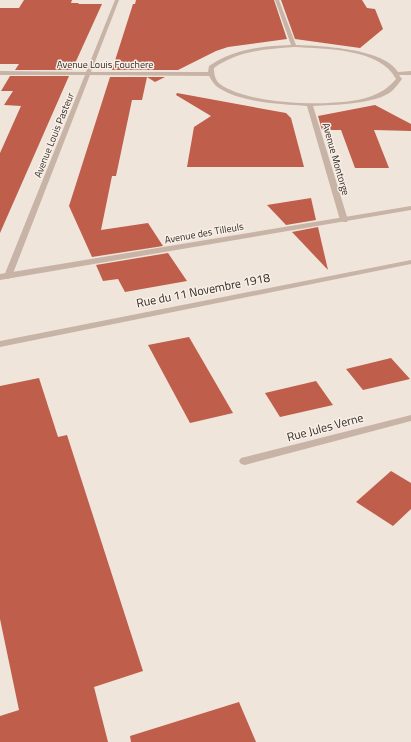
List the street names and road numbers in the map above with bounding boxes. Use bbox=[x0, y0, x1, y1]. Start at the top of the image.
street label: Avenue Louis Fouchere bbox=[57, 57, 153, 72]
street label: Avenue Louis Pasteur bbox=[30, 90, 78, 180]
street label: Avenue Montorge bbox=[318, 121, 354, 197]
street label: Avenue des Tilleuls bbox=[163, 219, 245, 247]
street label: Rue du 11 Novembre 1918 bbox=[135, 268, 272, 312]
street label: Rue Jules Verne bbox=[285, 408, 365, 446]

